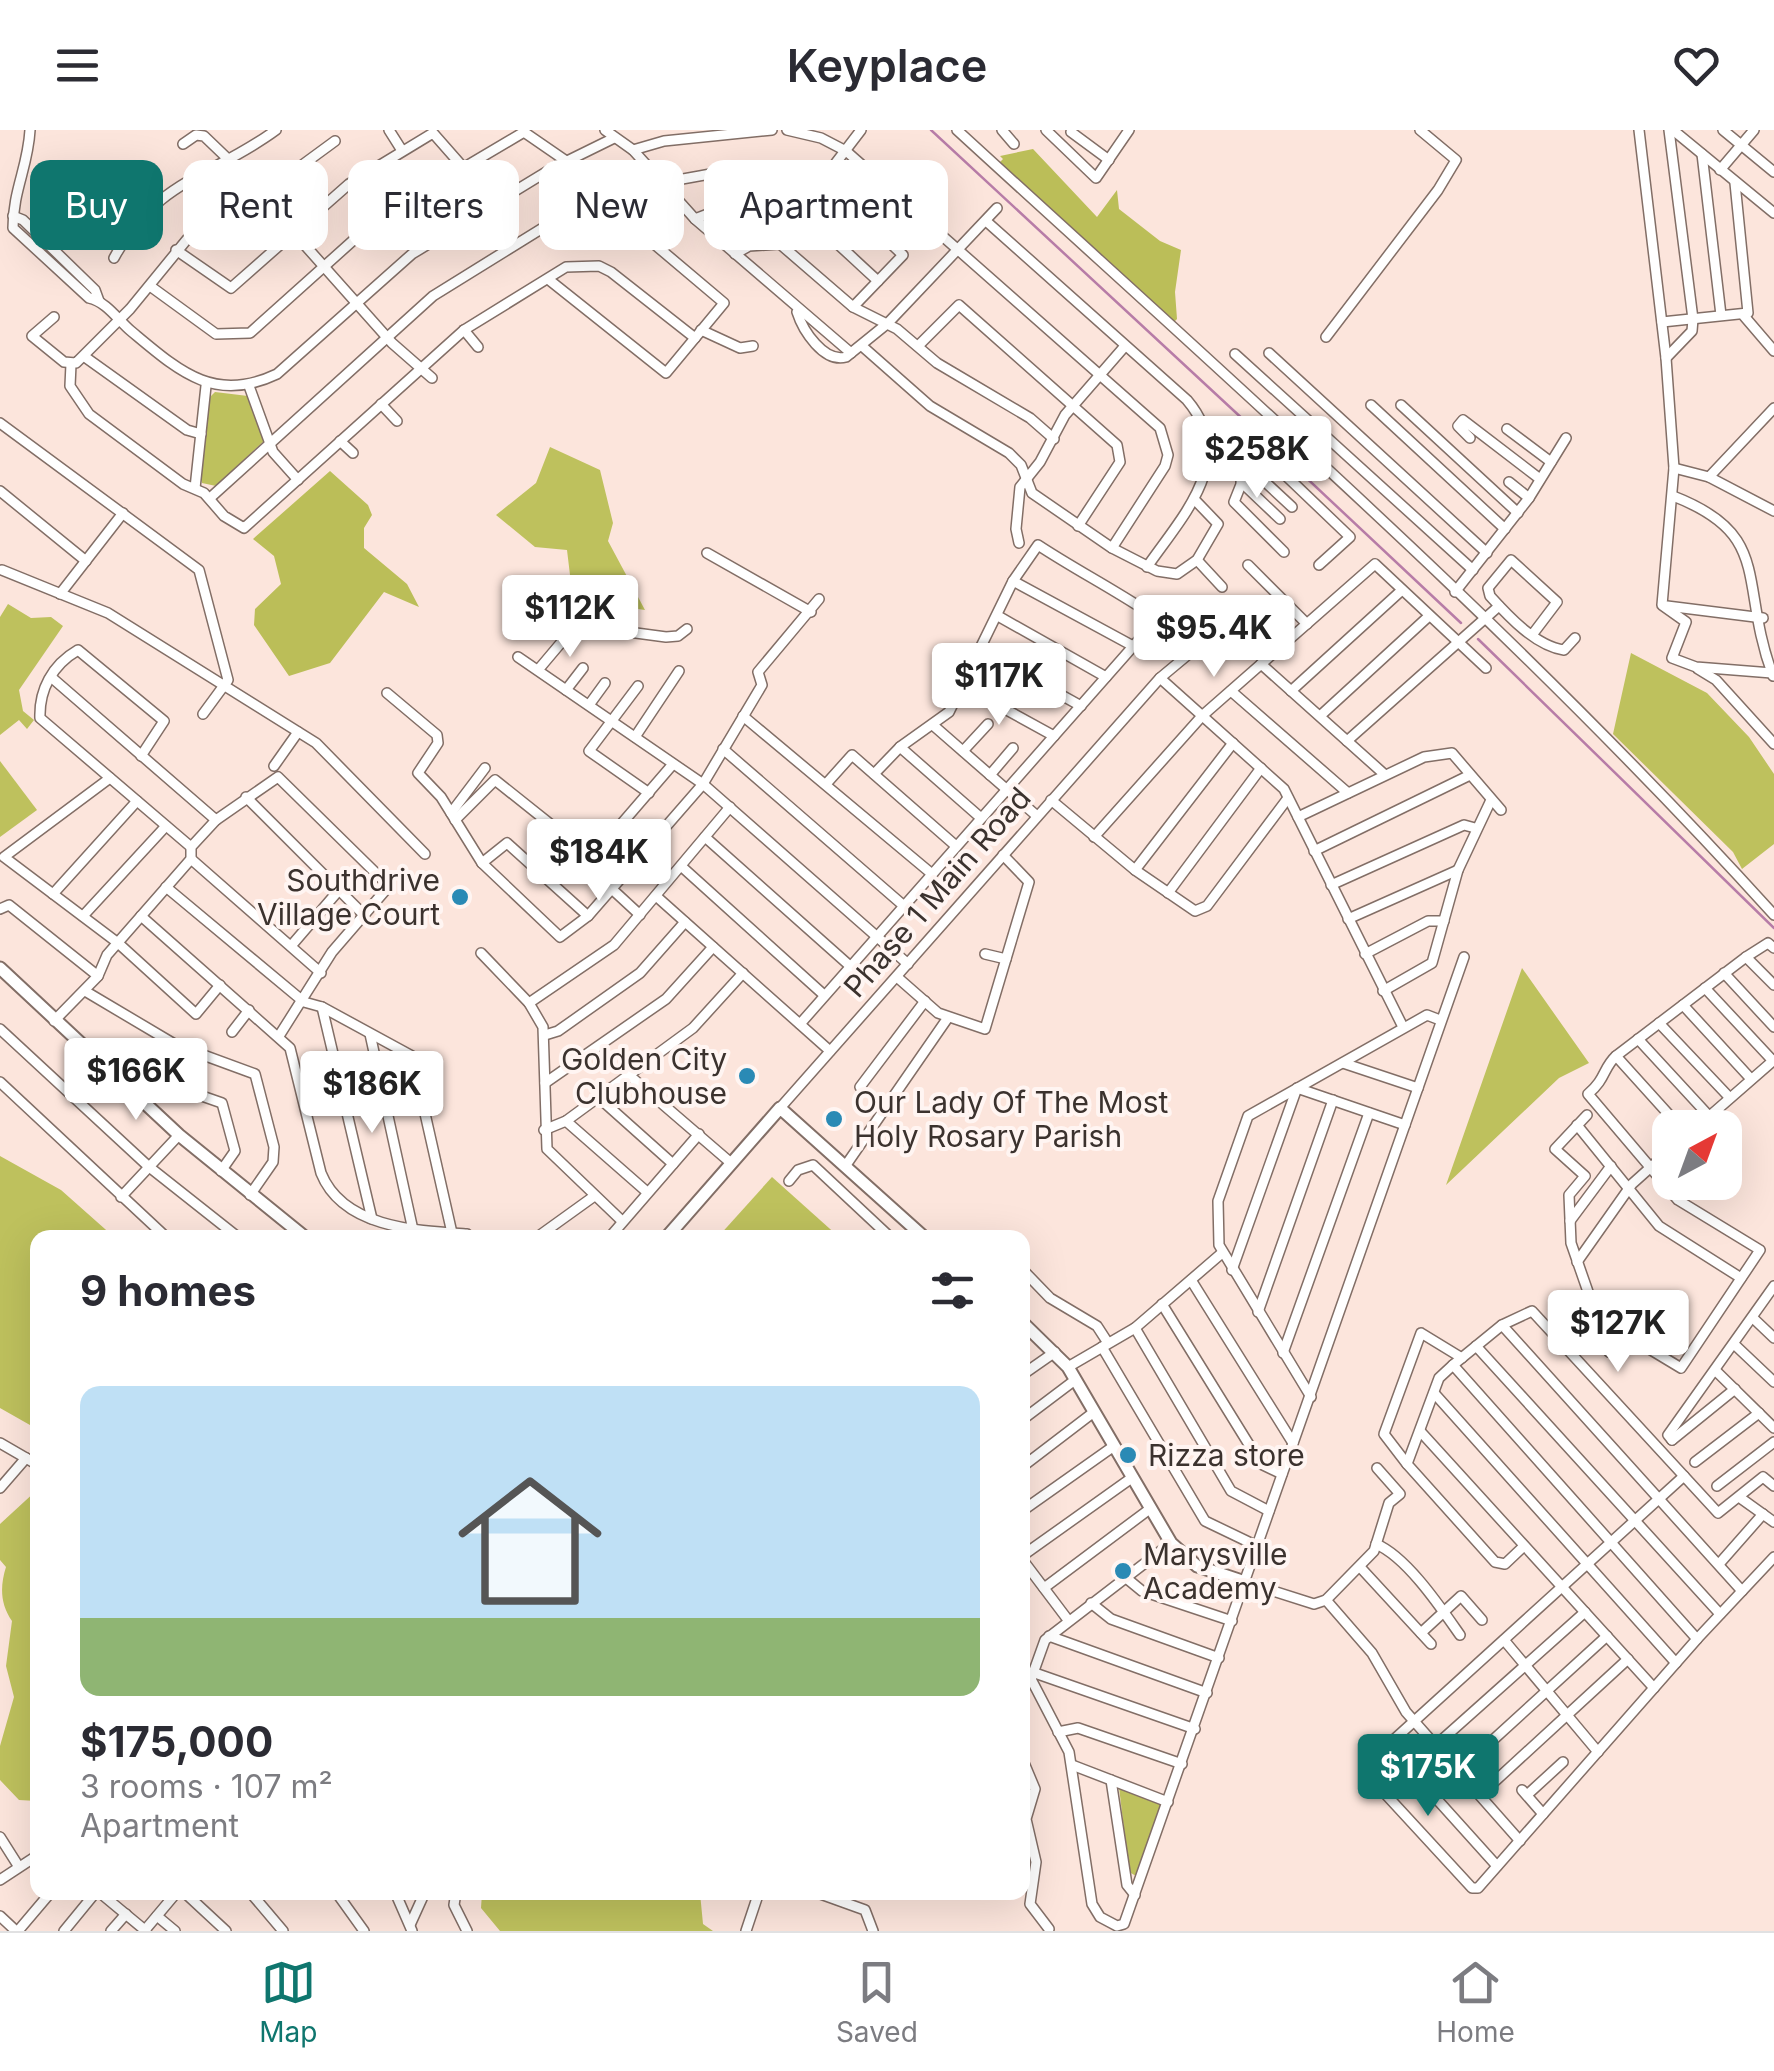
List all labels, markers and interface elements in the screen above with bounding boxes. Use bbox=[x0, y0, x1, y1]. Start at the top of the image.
icon: menu bbox=[50, 38, 105, 93]
text: Keyplace bbox=[787, 38, 987, 93]
icon: heart bbox=[1669, 38, 1724, 93]
chip: Buy bbox=[30, 160, 163, 250]
chip: Rent bbox=[183, 160, 328, 250]
chip: Filters bbox=[348, 160, 519, 250]
chip: New bbox=[539, 160, 684, 250]
chip: Apartment bbox=[704, 160, 948, 250]
pin: $258K bbox=[1187, 416, 1327, 501]
text: $258K bbox=[1204, 429, 1310, 468]
pin: $112K bbox=[500, 575, 640, 660]
text: $112K bbox=[524, 588, 616, 627]
pin: $95.4K bbox=[1133, 595, 1295, 680]
text: $95.4K bbox=[1156, 608, 1272, 647]
pin: $117K bbox=[929, 643, 1069, 728]
text: $117K bbox=[954, 656, 1044, 695]
street label: Phase 1 Main Road bbox=[836, 780, 1038, 1004]
pin: $184K bbox=[529, 819, 669, 904]
text: $184K bbox=[549, 832, 649, 871]
place label: Southdrive Village Court bbox=[257, 862, 440, 932]
marker: Southdrive Village Court bbox=[449, 886, 471, 908]
pin: $166K bbox=[66, 1038, 206, 1123]
place label: Golden City Clubhouse bbox=[561, 1041, 727, 1111]
text: $166K bbox=[86, 1051, 186, 1090]
pin: $186K bbox=[302, 1051, 442, 1136]
text: $186K bbox=[322, 1064, 422, 1103]
marker: Golden City Clubhouse bbox=[736, 1065, 758, 1087]
place label: Our Lady Of The Most Holy Rosary Parish bbox=[854, 1084, 1168, 1154]
marker: Our Lady Of The Most Holy Rosary Parish bbox=[823, 1108, 845, 1130]
north arrow bbox=[1652, 1110, 1742, 1200]
map controls bbox=[1652, 1110, 1742, 1200]
icon: filters bbox=[925, 1263, 980, 1318]
text: 9 homes bbox=[80, 1265, 256, 1316]
pin: $127K bbox=[1548, 1290, 1688, 1375]
text: $127K bbox=[1570, 1303, 1666, 1342]
place label: Rizza store bbox=[1148, 1437, 1305, 1473]
marker: Rizza store bbox=[1117, 1444, 1139, 1466]
icon: home bbox=[440, 1451, 620, 1631]
place label: Marysville Academy bbox=[1143, 1536, 1288, 1606]
marker: Marysville Academy bbox=[1112, 1560, 1134, 1582]
text: $175,000 bbox=[80, 1716, 273, 1767]
pin: $175K bbox=[1358, 1734, 1498, 1819]
text: $175K bbox=[1380, 1747, 1476, 1786]
text: 3 rooms · 107 m² bbox=[80, 1767, 333, 1806]
text: Apartment bbox=[80, 1806, 239, 1845]
tab: Map bbox=[259, 1955, 317, 2049]
tab: Saved bbox=[836, 1955, 918, 2049]
tab: Home bbox=[1436, 1955, 1515, 2049]

